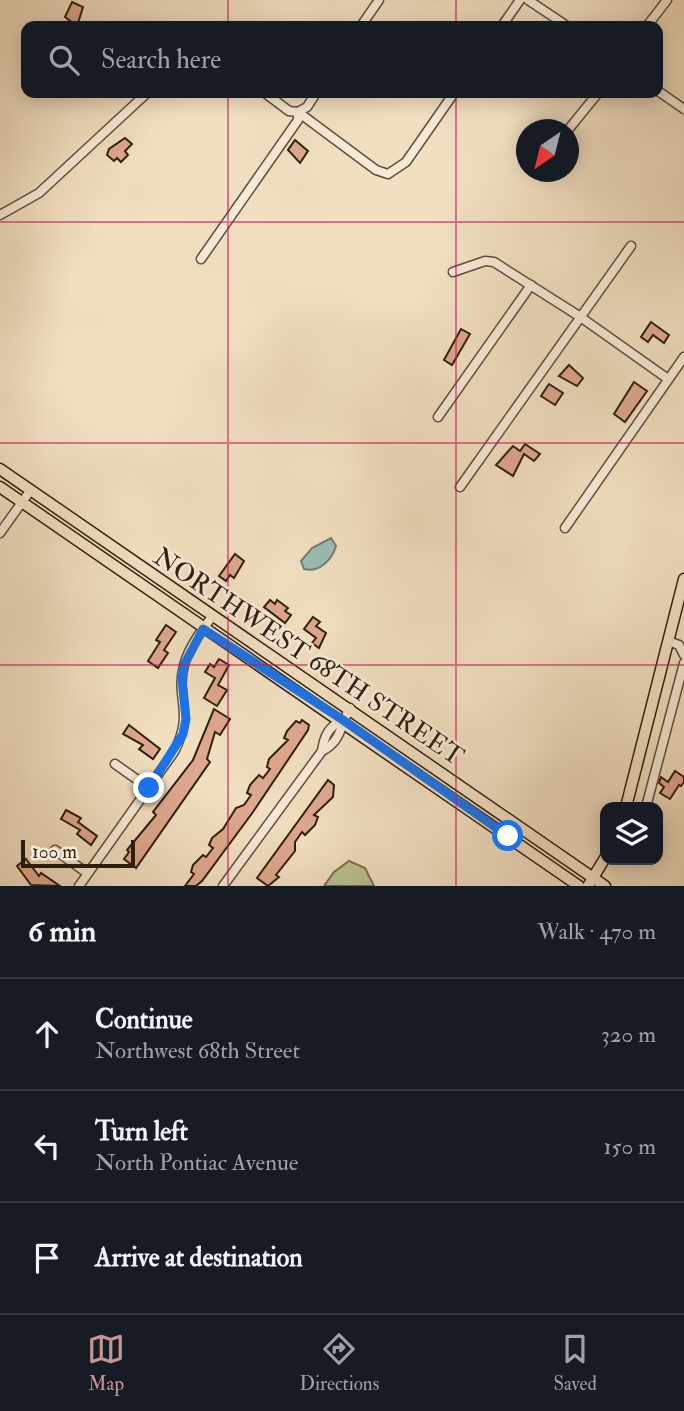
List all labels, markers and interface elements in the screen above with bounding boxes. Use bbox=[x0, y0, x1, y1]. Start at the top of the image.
search box bbox=[21, 21, 663, 98]
icon: search bbox=[45, 41, 83, 79]
text: Search here bbox=[101, 44, 221, 76]
north arrow bbox=[516, 119, 579, 182]
street label: NORTHWEST 68TH STREET bbox=[147, 541, 470, 773]
route end bbox=[133, 772, 164, 803]
map controls bbox=[600, 802, 663, 865]
button: layers bbox=[600, 802, 663, 865]
route start bbox=[492, 820, 523, 851]
scale bar bbox=[21, 837, 135, 869]
text: 100 m bbox=[32, 840, 77, 864]
text: 6 min bbox=[28, 913, 96, 950]
text: Walk · 470 m bbox=[537, 917, 656, 946]
text: Continue bbox=[95, 1004, 193, 1036]
icon: ahead bbox=[28, 1015, 66, 1053]
text: 320 m bbox=[601, 1020, 656, 1049]
text: Northwest 68th Street bbox=[95, 1036, 300, 1065]
text: Turn left bbox=[95, 1116, 188, 1148]
icon: left bbox=[28, 1127, 66, 1165]
text: 150 m bbox=[603, 1132, 656, 1161]
text: North Pontiac Avenue bbox=[95, 1148, 298, 1177]
icon: arrive bbox=[28, 1239, 66, 1277]
text: Arrive at destination bbox=[95, 1242, 303, 1274]
tab: Map bbox=[87, 1330, 125, 1396]
tab: Directions bbox=[299, 1330, 379, 1396]
tab: Saved bbox=[553, 1330, 597, 1396]

